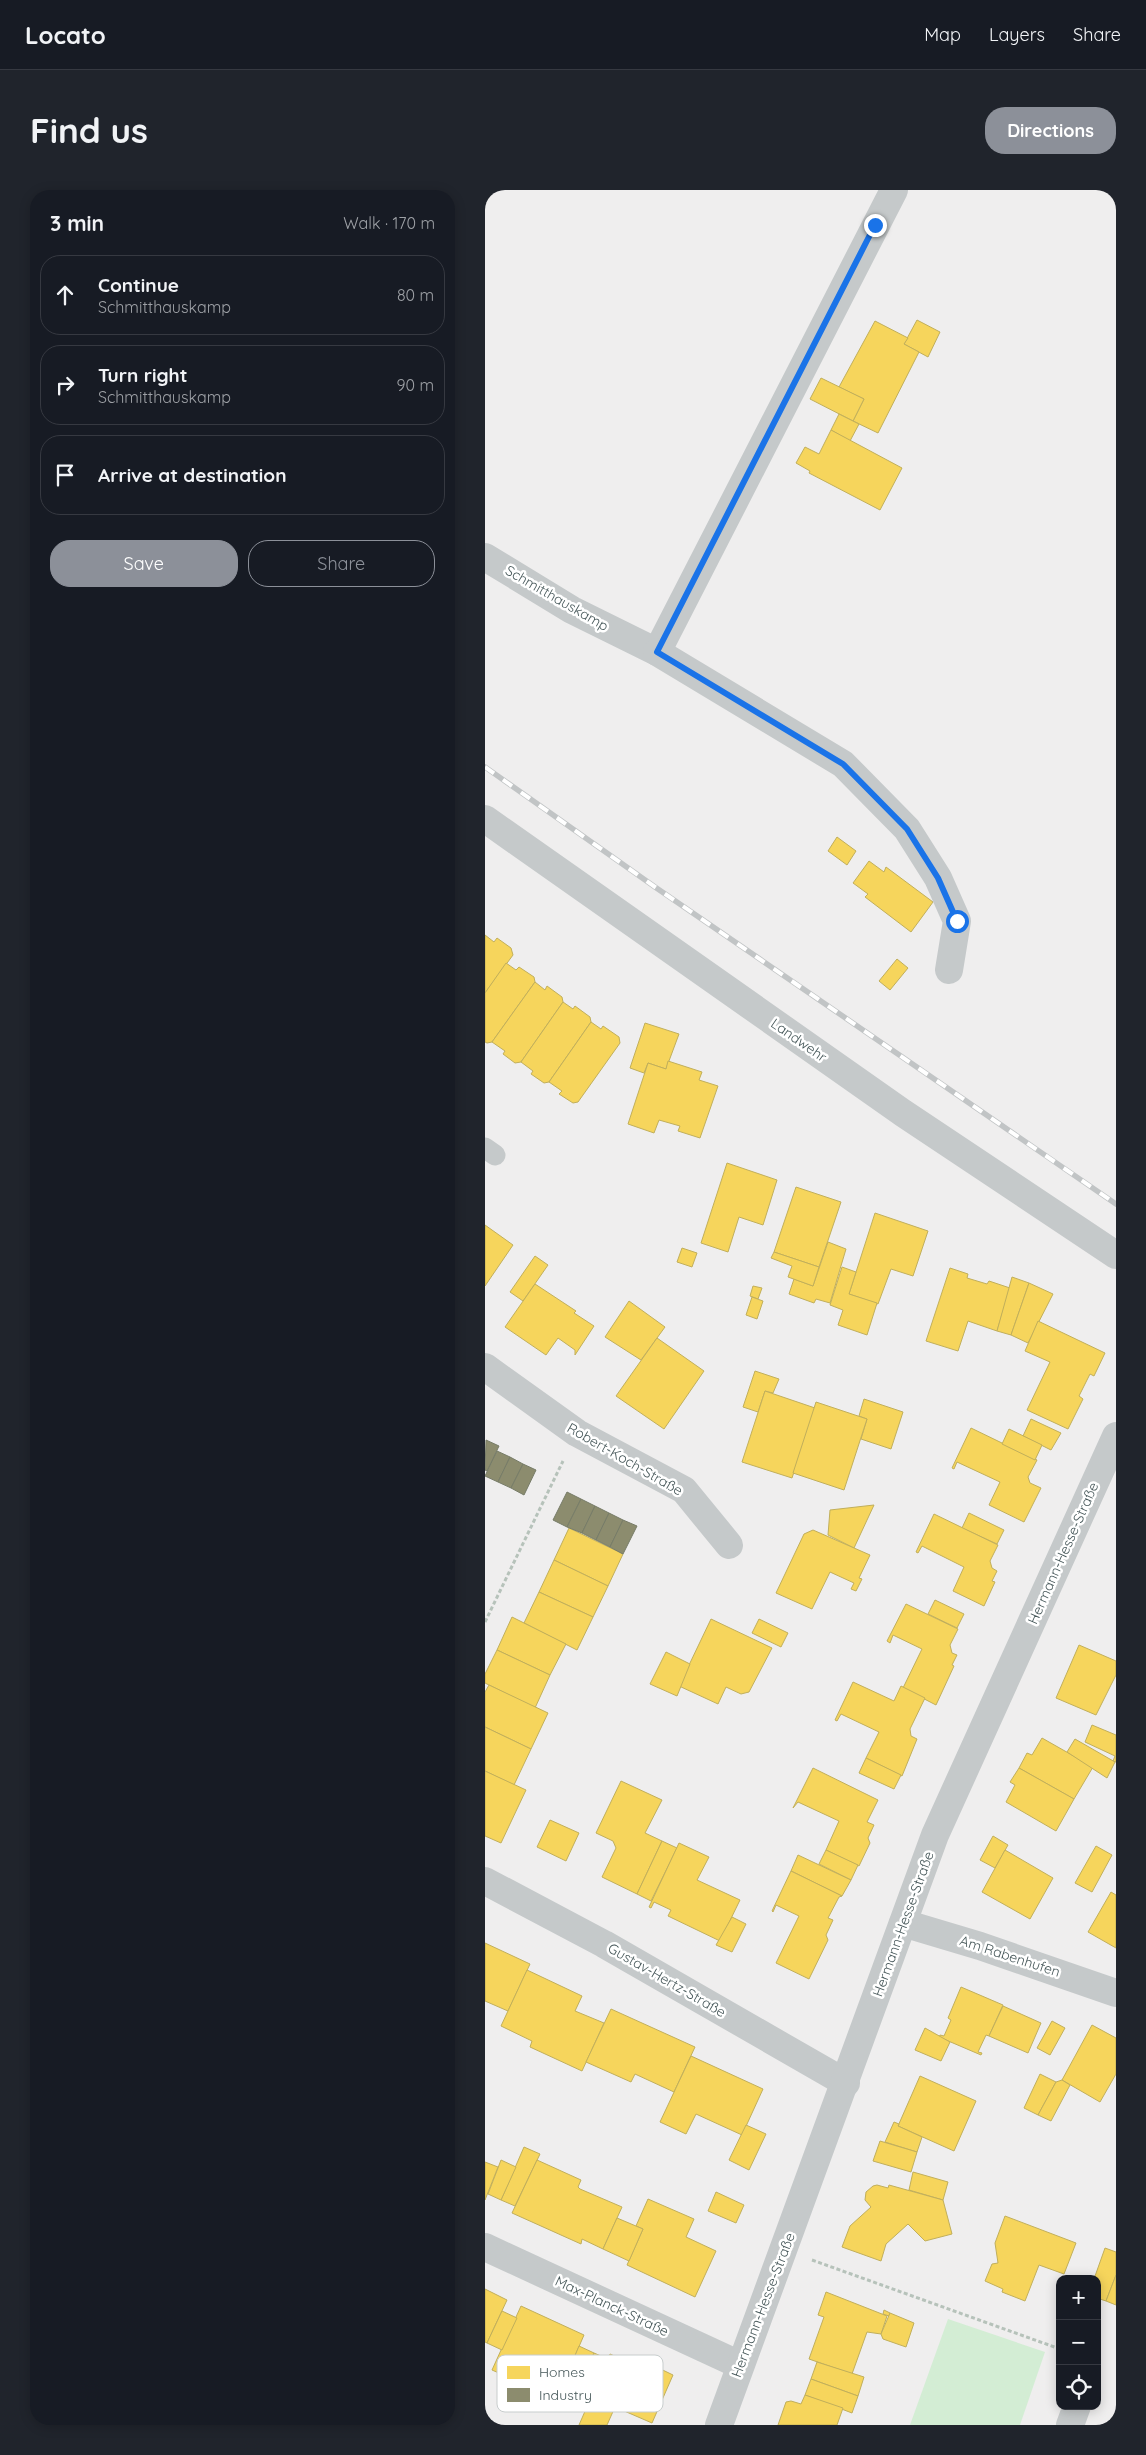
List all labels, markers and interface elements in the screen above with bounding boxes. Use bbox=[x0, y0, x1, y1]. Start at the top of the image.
text: Locato bbox=[25, 20, 106, 50]
text: Map bbox=[924, 23, 961, 46]
text: Layers bbox=[989, 23, 1045, 46]
text: Share bbox=[1073, 23, 1121, 46]
button: Directions bbox=[985, 107, 1116, 154]
text: Find us bbox=[30, 108, 148, 152]
text: 3 min bbox=[50, 210, 104, 236]
text: Walk · 170 m bbox=[343, 213, 435, 233]
route end bbox=[864, 214, 887, 237]
text: Continue bbox=[98, 273, 179, 297]
icon: ahead bbox=[51, 281, 79, 309]
text: 80 m bbox=[397, 285, 434, 305]
text: Schmitthauskamp bbox=[98, 297, 231, 317]
text: Turn right bbox=[98, 363, 187, 387]
icon: right bbox=[51, 371, 79, 399]
text: 90 m bbox=[397, 375, 434, 395]
text: Schmitthauskamp bbox=[98, 387, 231, 407]
icon: arrive bbox=[51, 461, 79, 489]
text: Arrive at destination bbox=[98, 463, 287, 487]
button: Save bbox=[50, 540, 238, 587]
button: Share bbox=[248, 540, 435, 587]
street label: Schmitthauskamp bbox=[502, 561, 612, 635]
route start bbox=[946, 910, 969, 933]
street label: Landwehr bbox=[768, 1014, 831, 1066]
street label: Robert-Koch-Straße bbox=[564, 1419, 686, 1500]
street label: Hermann-Hesse-Straße bbox=[1024, 1479, 1102, 1627]
street label: Hermann-Hesse-Straße bbox=[868, 1849, 938, 1999]
street label: Am Rabenhufen bbox=[958, 1931, 1062, 1981]
street label: Gustav-Hertz-Straße bbox=[605, 1939, 729, 2021]
street label: Hermann-Hesse-Straße bbox=[727, 2230, 799, 2380]
street label: Max-Planck-Straße bbox=[552, 2272, 672, 2340]
map controls bbox=[1056, 2275, 1101, 2410]
button: + bbox=[1056, 2275, 1101, 2320]
button: − bbox=[1056, 2320, 1101, 2365]
legend bbox=[497, 2355, 663, 2412]
text: Homes bbox=[539, 2363, 585, 2381]
button: locate bbox=[1056, 2365, 1101, 2410]
text: Industry bbox=[539, 2386, 592, 2404]

